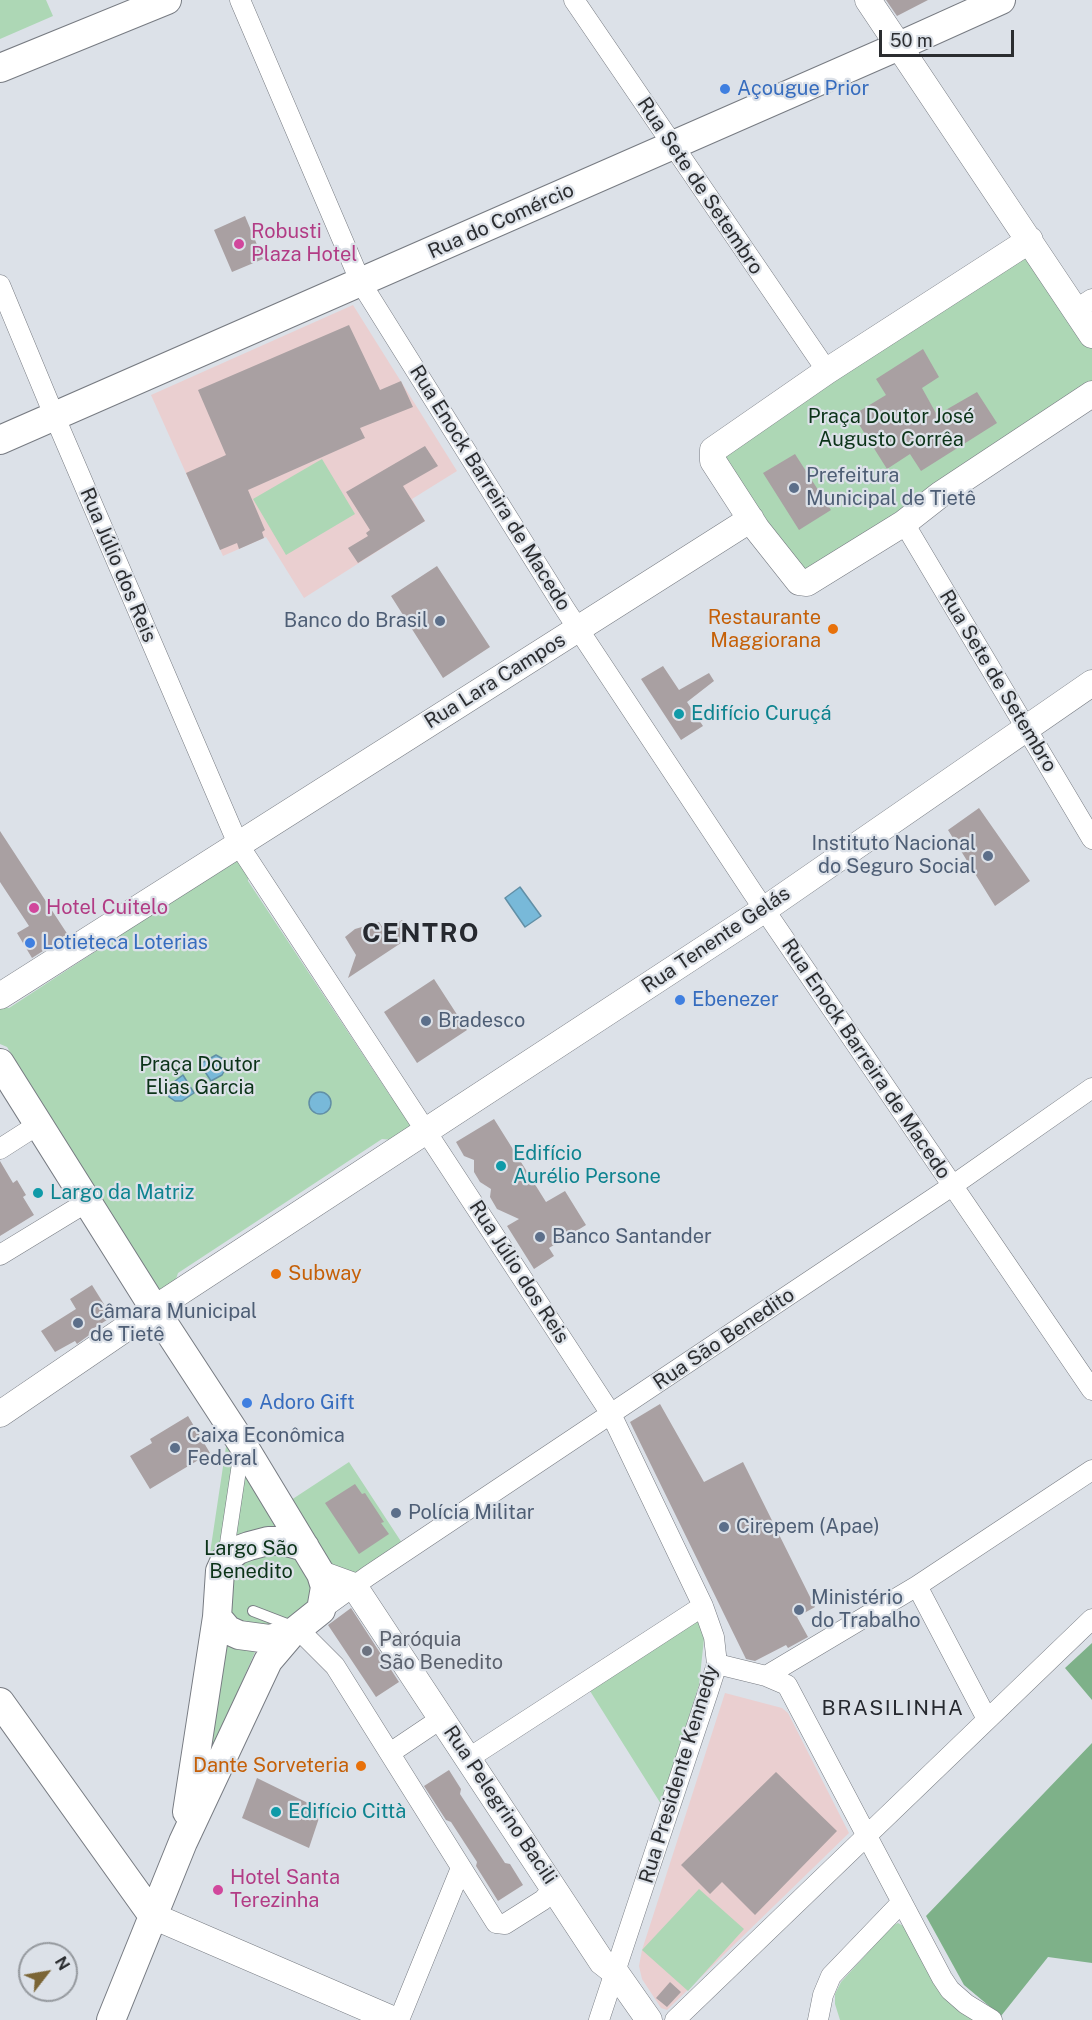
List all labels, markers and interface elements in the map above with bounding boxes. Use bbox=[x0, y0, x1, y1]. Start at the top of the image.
scale bar bbox=[882, 18, 1017, 56]
text: 50 m bbox=[890, 30, 933, 51]
place label: Açougue Prior bbox=[737, 77, 869, 101]
marker: Açougue Prior bbox=[718, 82, 732, 96]
street label: Rua Sete de Setembro bbox=[632, 93, 768, 279]
street label: Rua do Comércio bbox=[424, 178, 578, 264]
place label: Robusti Plaza Hotel bbox=[251, 220, 357, 267]
marker: Robusti Plaza Hotel bbox=[232, 237, 246, 251]
street label: Rua Enock Barreira de Macedo bbox=[404, 361, 576, 615]
park label: Praça Doutor José Augusto Corrêa bbox=[808, 405, 974, 452]
place label: Prefeitura Municipal de Tietê bbox=[806, 464, 976, 511]
marker: Prefeitura Municipal de Tietê bbox=[787, 481, 801, 495]
street label: Rua Júlio dos Reis bbox=[75, 484, 161, 646]
street label: Rua Sete de Setembro bbox=[934, 586, 1062, 776]
place label: Restaurante Maggiorana bbox=[708, 606, 821, 653]
place label: Banco do Brasil bbox=[284, 609, 428, 633]
marker: Banco do Brasil bbox=[433, 614, 447, 628]
marker: Restaurante Maggiorana bbox=[826, 622, 840, 636]
street label: Rua Lara Campos bbox=[420, 628, 570, 734]
place label: Edifício Curuçá bbox=[691, 702, 832, 726]
marker: Edifício Curuçá bbox=[672, 707, 686, 721]
place label: Instituto Nacional do Seguro Social bbox=[812, 832, 976, 879]
marker: Instituto Nacional do Seguro Social bbox=[981, 849, 995, 863]
street label: Rua Tenente Gelás bbox=[637, 882, 795, 998]
place label: Hotel Cuitelo bbox=[46, 896, 168, 920]
marker: Hotel Cuitelo bbox=[27, 901, 41, 915]
district label: CENTRO bbox=[362, 918, 480, 950]
place label: Lotieteca Loterias bbox=[42, 931, 208, 955]
street label: Rua Enock Barreira de Macedo bbox=[776, 934, 956, 1184]
marker: Lotieteca Loterias bbox=[23, 936, 37, 950]
place label: Ebenezer bbox=[692, 988, 779, 1012]
marker: Ebenezer bbox=[673, 993, 687, 1007]
place label: Bradesco bbox=[438, 1009, 525, 1033]
marker: Bradesco bbox=[419, 1014, 433, 1028]
park label: Praça Doutor Elias Garcia bbox=[139, 1053, 261, 1100]
place label: Edifício Aurélio Persone bbox=[513, 1142, 661, 1189]
marker: Edifício Aurélio Persone bbox=[494, 1159, 508, 1173]
place label: Largo da Matriz bbox=[50, 1181, 194, 1205]
marker: Largo da Matriz bbox=[31, 1186, 45, 1200]
street label: Rua Júlio dos Reis bbox=[464, 1196, 574, 1348]
place label: Banco Santander bbox=[552, 1225, 712, 1249]
marker: Banco Santander bbox=[533, 1230, 547, 1244]
place label: Subway bbox=[288, 1262, 362, 1286]
marker: Subway bbox=[269, 1267, 283, 1281]
street label: Rua São Benedito bbox=[649, 1283, 799, 1395]
place label: Câmara Municipal de Tietê bbox=[90, 1300, 257, 1347]
marker: Câmara Municipal de Tietê bbox=[71, 1316, 85, 1330]
place label: Adoro Gift bbox=[259, 1391, 355, 1415]
marker: Adoro Gift bbox=[240, 1396, 254, 1410]
place label: Caixa Econômica Federal bbox=[187, 1424, 345, 1471]
marker: Caixa Econômica Federal bbox=[168, 1441, 182, 1455]
place label: Polícia Militar bbox=[408, 1501, 535, 1525]
marker: Polícia Militar bbox=[389, 1506, 403, 1520]
place label: Cirepem (Apae) bbox=[736, 1515, 880, 1539]
marker: Cirepem (Apae) bbox=[717, 1520, 731, 1534]
park label: Largo São Benedito bbox=[204, 1537, 298, 1584]
place label: Ministério do Trabalho bbox=[811, 1586, 920, 1633]
marker: Ministério do Trabalho bbox=[792, 1603, 806, 1617]
place label: Paróquia São Benedito bbox=[379, 1628, 503, 1675]
marker: Paróquia São Benedito bbox=[360, 1644, 374, 1658]
street label: Rua Presidente Kennedy bbox=[634, 1662, 724, 1886]
district label: BRASILINHA bbox=[822, 1696, 964, 1722]
street label: Rua Pelegrino Bacili bbox=[438, 1721, 562, 1889]
place label: Dante Sorveteria bbox=[193, 1754, 349, 1778]
marker: Dante Sorveteria bbox=[354, 1759, 368, 1773]
place label: Edifício Città bbox=[288, 1800, 406, 1824]
marker: Edifício Città bbox=[269, 1805, 283, 1819]
place label: Hotel Santa Terezinha bbox=[230, 1866, 340, 1913]
marker: Hotel Santa Terezinha bbox=[211, 1883, 225, 1897]
north arrow bbox=[18, 1942, 78, 2002]
text: N bbox=[51, 1953, 74, 1974]

